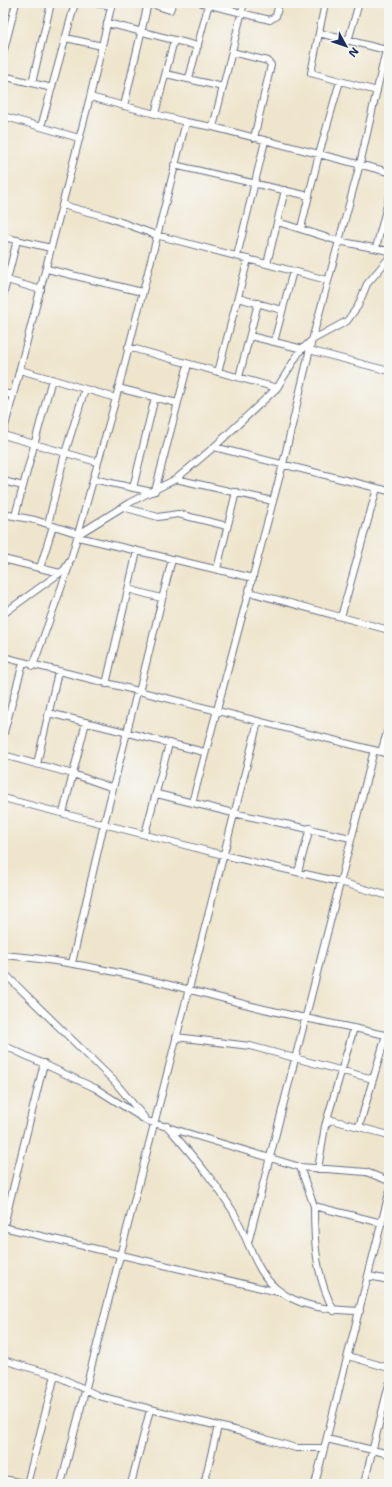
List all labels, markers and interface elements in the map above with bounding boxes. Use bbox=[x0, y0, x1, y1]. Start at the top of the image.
north arrow bbox=[326, 26, 366, 66]
text: N bbox=[345, 44, 362, 60]

